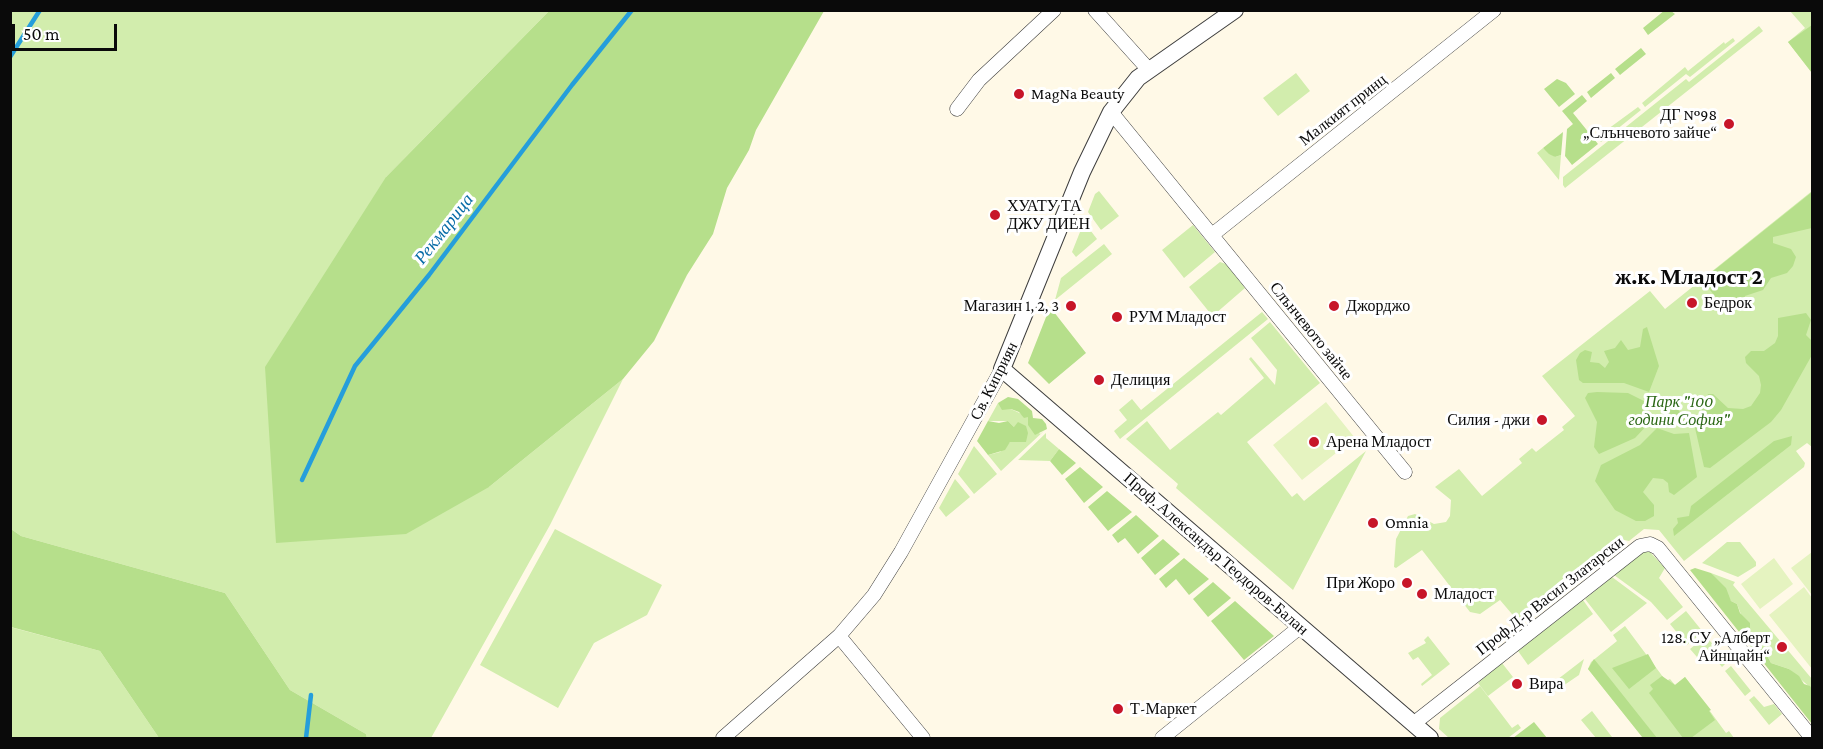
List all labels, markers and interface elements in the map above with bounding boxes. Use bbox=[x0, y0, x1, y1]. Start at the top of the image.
scale bar bbox=[15, 12, 120, 50]
text: 50 m bbox=[23, 24, 60, 44]
street label: Малкият принц bbox=[1296, 70, 1390, 150]
place label: MagNa Beauty bbox=[1031, 84, 1124, 104]
marker: MagNa Beauty bbox=[1012, 87, 1026, 101]
place label: ДГ №98 „Слънчевото зайче“ bbox=[1583, 105, 1717, 143]
marker: ДГ №98 „Слънчевото зайче“ bbox=[1722, 117, 1736, 131]
water label: Рекмарица bbox=[410, 189, 478, 269]
place label: ХУАТУ ТА ДЖУ ДИЕН bbox=[1007, 196, 1090, 234]
marker: ХУАТУ ТА ДЖУ ДИЕН bbox=[988, 208, 1002, 222]
district label: ж.к. Младост 2 bbox=[1615, 264, 1763, 290]
street label: Слънчевото зайче bbox=[1266, 278, 1356, 384]
place label: Бедрок bbox=[1704, 293, 1752, 313]
place label: Магазин 1, 2, 3 bbox=[964, 296, 1059, 316]
place label: Джорджо bbox=[1346, 296, 1410, 316]
marker: Бедрок bbox=[1685, 296, 1699, 310]
marker: Магазин 1, 2, 3 bbox=[1064, 299, 1078, 313]
marker: Джорджо bbox=[1327, 299, 1341, 313]
place label: РУМ Младост bbox=[1129, 307, 1226, 327]
marker: РУМ Младост bbox=[1110, 310, 1124, 324]
street label: Св. Киприян bbox=[966, 339, 1022, 423]
place label: Делиция bbox=[1111, 370, 1170, 390]
marker: Делиция bbox=[1092, 373, 1106, 387]
park label: Парк "100 години София" bbox=[1628, 392, 1730, 430]
place label: Силия - джи bbox=[1447, 410, 1530, 430]
marker: Силия - джи bbox=[1535, 413, 1549, 427]
place label: Арена Младост bbox=[1326, 432, 1431, 452]
marker: Арена Младост bbox=[1307, 435, 1321, 449]
street label: Проф. Александър Теодоров-Балан bbox=[1120, 469, 1312, 639]
place label: Omnia bbox=[1385, 513, 1429, 533]
marker: Omnia bbox=[1366, 516, 1380, 530]
street label: Проф.Д-р Васил Златарски bbox=[1472, 532, 1628, 660]
place label: При Жоро bbox=[1326, 573, 1395, 593]
marker: При Жоро bbox=[1400, 576, 1414, 590]
place label: Младост bbox=[1434, 584, 1494, 604]
marker: Младост bbox=[1415, 587, 1429, 601]
place label: 128. СУ „Алберт Айнщайн“ bbox=[1661, 628, 1770, 666]
marker: 128. СУ „Алберт Айнщайн“ bbox=[1775, 640, 1789, 654]
place label: Вира bbox=[1529, 674, 1563, 694]
marker: Вира bbox=[1510, 677, 1524, 691]
place label: Т-Маркет bbox=[1130, 699, 1196, 719]
marker: Т-Маркет bbox=[1111, 702, 1125, 716]

